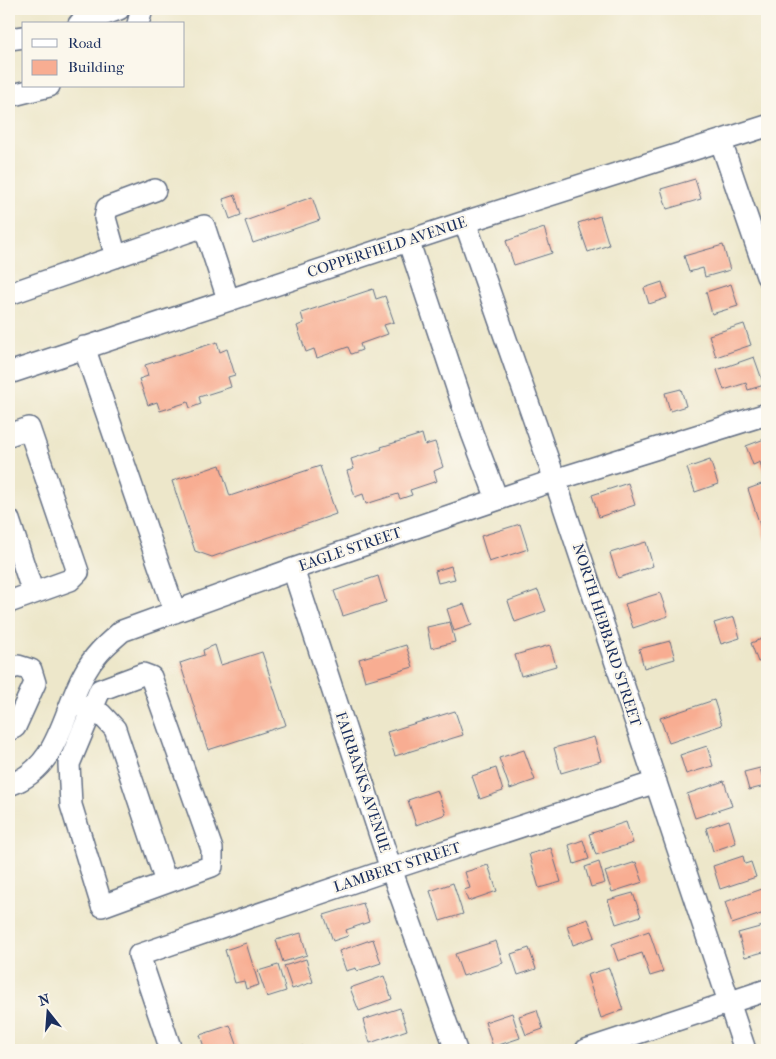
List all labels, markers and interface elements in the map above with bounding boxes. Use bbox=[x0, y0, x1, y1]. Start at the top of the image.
legend bbox=[22, 22, 185, 88]
text: Road bbox=[68, 34, 102, 52]
text: Building bbox=[68, 58, 125, 76]
street label: COPPERFIELD AVENUE bbox=[305, 213, 469, 281]
street label: EAGLE STREET bbox=[296, 523, 405, 575]
street label: NORTH HEBBARD STREET bbox=[569, 541, 645, 730]
street label: FAIRBANKS AVENUE bbox=[332, 709, 394, 855]
street label: LAMBERT STREET bbox=[331, 838, 464, 896]
north arrow bbox=[22, 986, 72, 1036]
text: N bbox=[37, 990, 52, 1010]

